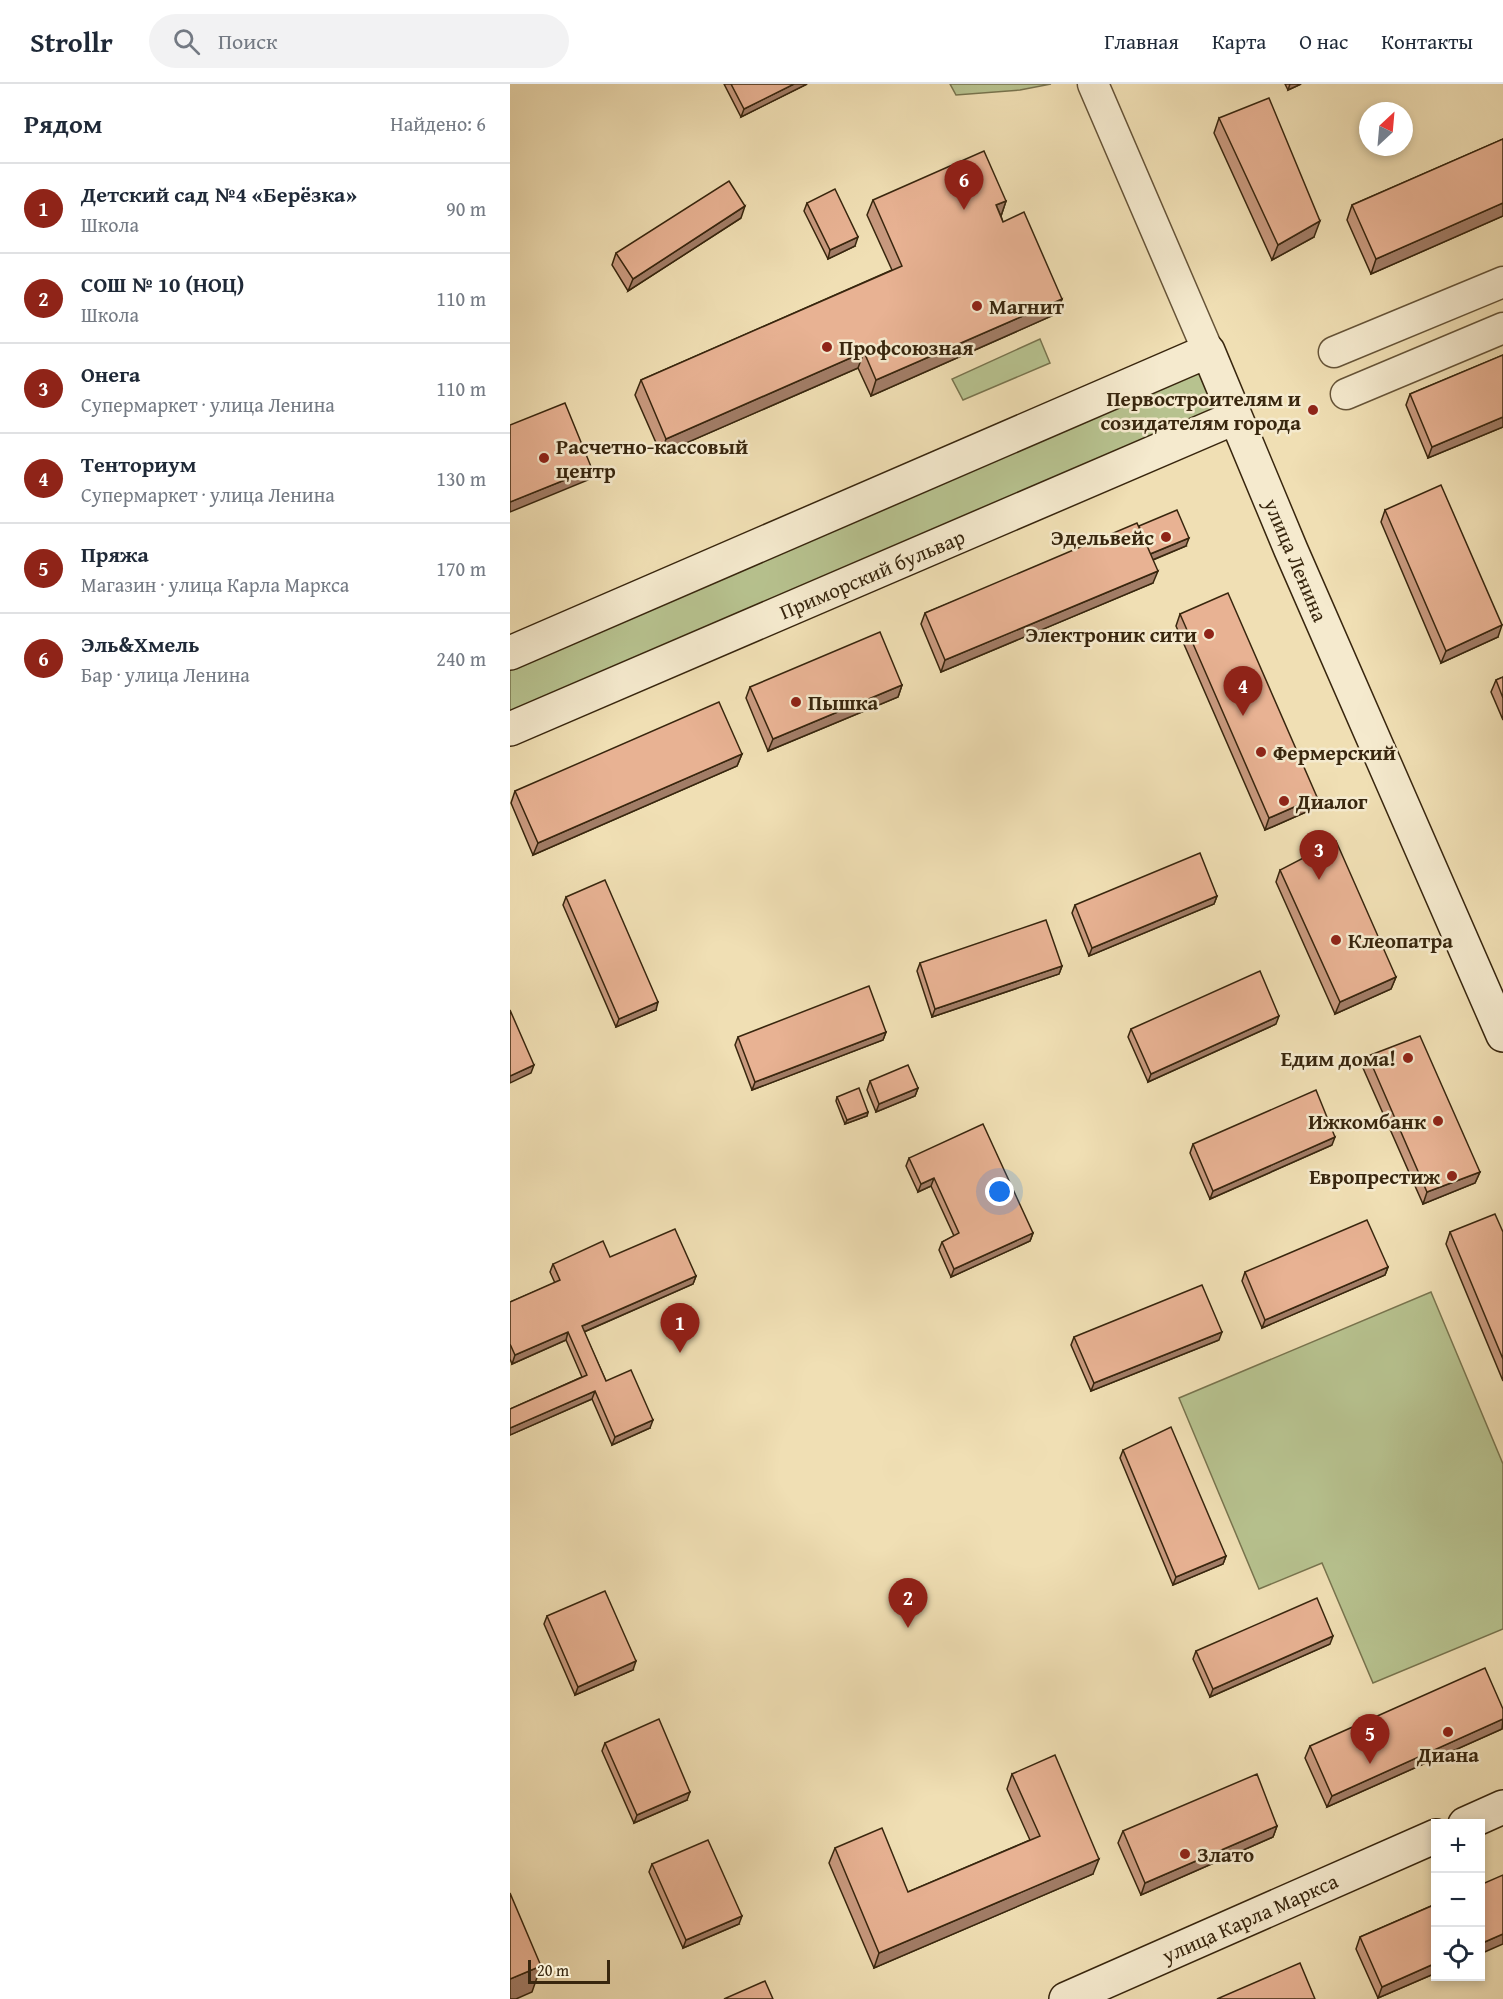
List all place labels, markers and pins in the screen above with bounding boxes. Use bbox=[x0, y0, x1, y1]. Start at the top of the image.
pin: 6 bbox=[944, 160, 984, 210]
place label: Магнит bbox=[989, 291, 1065, 322]
marker: Магнит bbox=[970, 299, 984, 313]
place label: Профсоюзная bbox=[839, 332, 974, 363]
marker: Профсоюзная bbox=[820, 340, 834, 354]
place label: Первостроителям и созидателям города bbox=[1100, 383, 1301, 438]
marker: Первостроителям и созидателям города bbox=[1306, 403, 1320, 417]
place label: Расчетно-кассовый центр bbox=[556, 431, 748, 486]
marker: Расчетно-кассовый центр bbox=[537, 451, 551, 465]
place label: Эдельвейс bbox=[1051, 522, 1154, 553]
marker: Эдельвейс bbox=[1159, 530, 1173, 544]
place label: Электроник сити bbox=[1025, 619, 1197, 650]
marker: Электроник сити bbox=[1202, 627, 1216, 641]
pin: 4 bbox=[1224, 666, 1262, 716]
place label: Пышка bbox=[808, 687, 879, 718]
marker: Пышка bbox=[789, 695, 803, 709]
place label: Фермерский bbox=[1273, 737, 1396, 768]
marker: Фермерский bbox=[1254, 745, 1268, 759]
place label: Диалог bbox=[1295, 786, 1368, 817]
marker: Диалог bbox=[1277, 794, 1291, 808]
pin: 3 bbox=[1300, 830, 1338, 880]
place label: Клеопатра bbox=[1348, 925, 1453, 956]
marker: Клеопатра bbox=[1329, 933, 1343, 947]
place label: Едим дома! bbox=[1281, 1043, 1396, 1074]
marker: Едим дома! bbox=[1401, 1051, 1415, 1065]
place label: Ижкомбанк bbox=[1308, 1106, 1427, 1137]
marker: Ижкомбанк bbox=[1431, 1114, 1445, 1128]
place label: Европрестиж bbox=[1309, 1161, 1440, 1192]
marker: Европрестиж bbox=[1445, 1169, 1459, 1183]
pin: 1 bbox=[660, 1304, 700, 1353]
pin: 2 bbox=[888, 1578, 928, 1628]
pin: 5 bbox=[1350, 1714, 1390, 1764]
marker: Диана bbox=[1441, 1725, 1455, 1739]
place label: Диана bbox=[1416, 1739, 1479, 1770]
place label: Злато bbox=[1197, 1839, 1254, 1870]
marker: Злато bbox=[1178, 1847, 1192, 1861]

